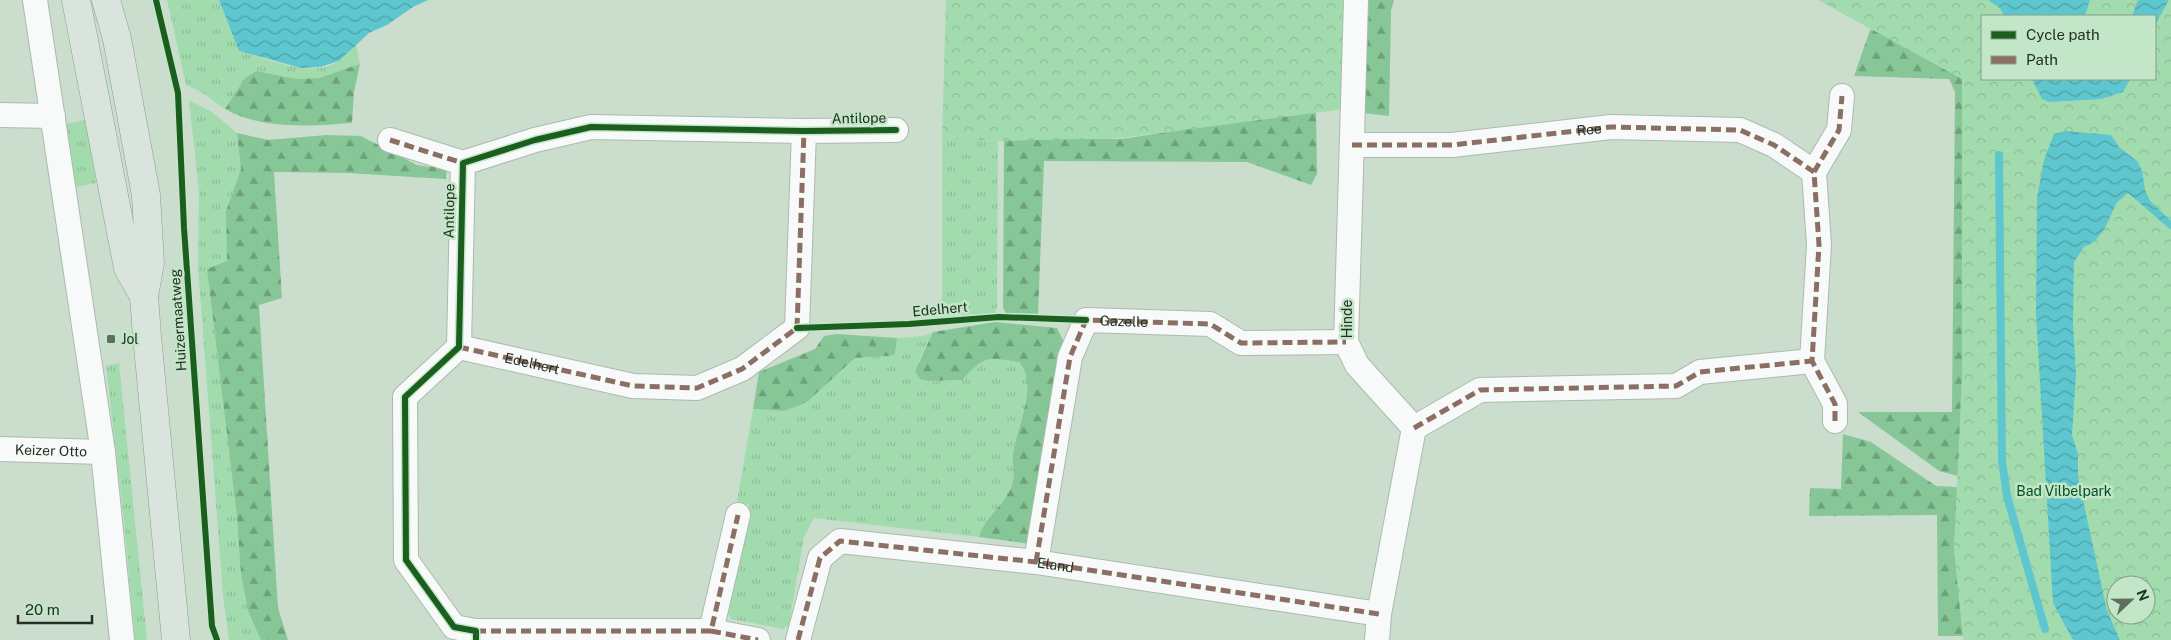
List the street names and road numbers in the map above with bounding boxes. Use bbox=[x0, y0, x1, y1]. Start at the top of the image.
street label: Antilope bbox=[831, 110, 887, 126]
street label: Ree bbox=[1576, 120, 1603, 139]
street label: Antilope bbox=[441, 183, 457, 239]
street label: Huizermaatweg bbox=[166, 268, 190, 372]
street label: Edelhert bbox=[912, 299, 968, 319]
street label: Hinde bbox=[1339, 300, 1355, 338]
street label: Gazelle bbox=[1099, 312, 1148, 330]
street label: Edelhert bbox=[503, 349, 561, 377]
street label: Keizer Otto bbox=[15, 441, 87, 460]
street label: Eland bbox=[1036, 554, 1075, 576]

